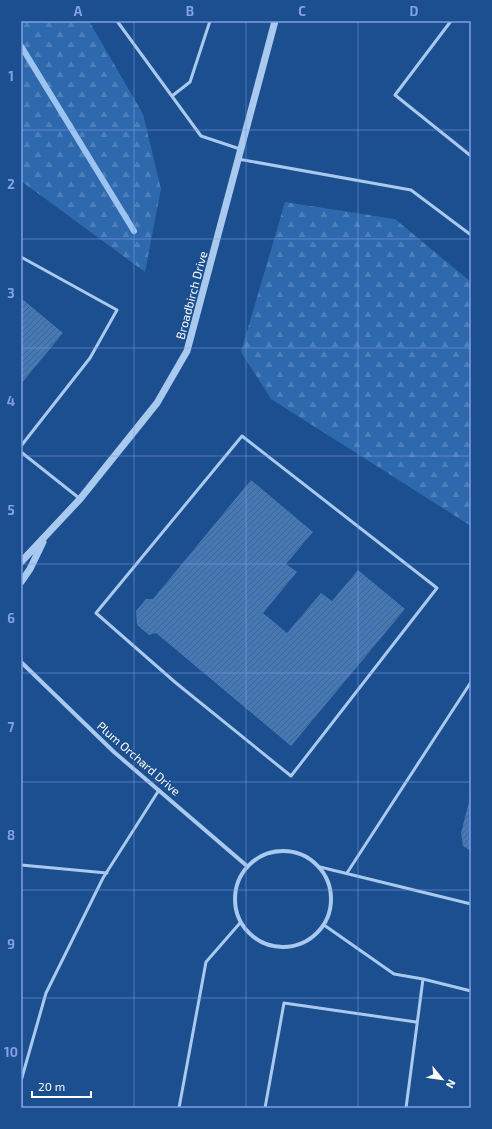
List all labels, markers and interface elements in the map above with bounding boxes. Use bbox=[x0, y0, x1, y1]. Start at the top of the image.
text: A bbox=[74, 3, 83, 19]
text: B bbox=[186, 3, 194, 19]
text: C bbox=[298, 3, 306, 19]
text: D bbox=[410, 3, 419, 19]
text: 1 bbox=[8, 68, 14, 84]
text: 2 bbox=[7, 176, 15, 192]
street label: Broadbirch Drive bbox=[172, 249, 210, 341]
text: 3 bbox=[7, 285, 15, 301]
text: 4 bbox=[7, 393, 15, 409]
text: 5 bbox=[7, 502, 15, 518]
text: 6 bbox=[7, 610, 15, 626]
street label: Plum Orchard Drive bbox=[95, 718, 183, 798]
text: 7 bbox=[8, 719, 15, 735]
text: 8 bbox=[7, 827, 15, 843]
text: 9 bbox=[7, 936, 15, 952]
text: 10 bbox=[4, 1044, 18, 1060]
north arrow bbox=[422, 1059, 462, 1099]
scale bar bbox=[32, 1073, 91, 1099]
text: N bbox=[444, 1077, 459, 1091]
text: 20 m bbox=[38, 1079, 65, 1093]

